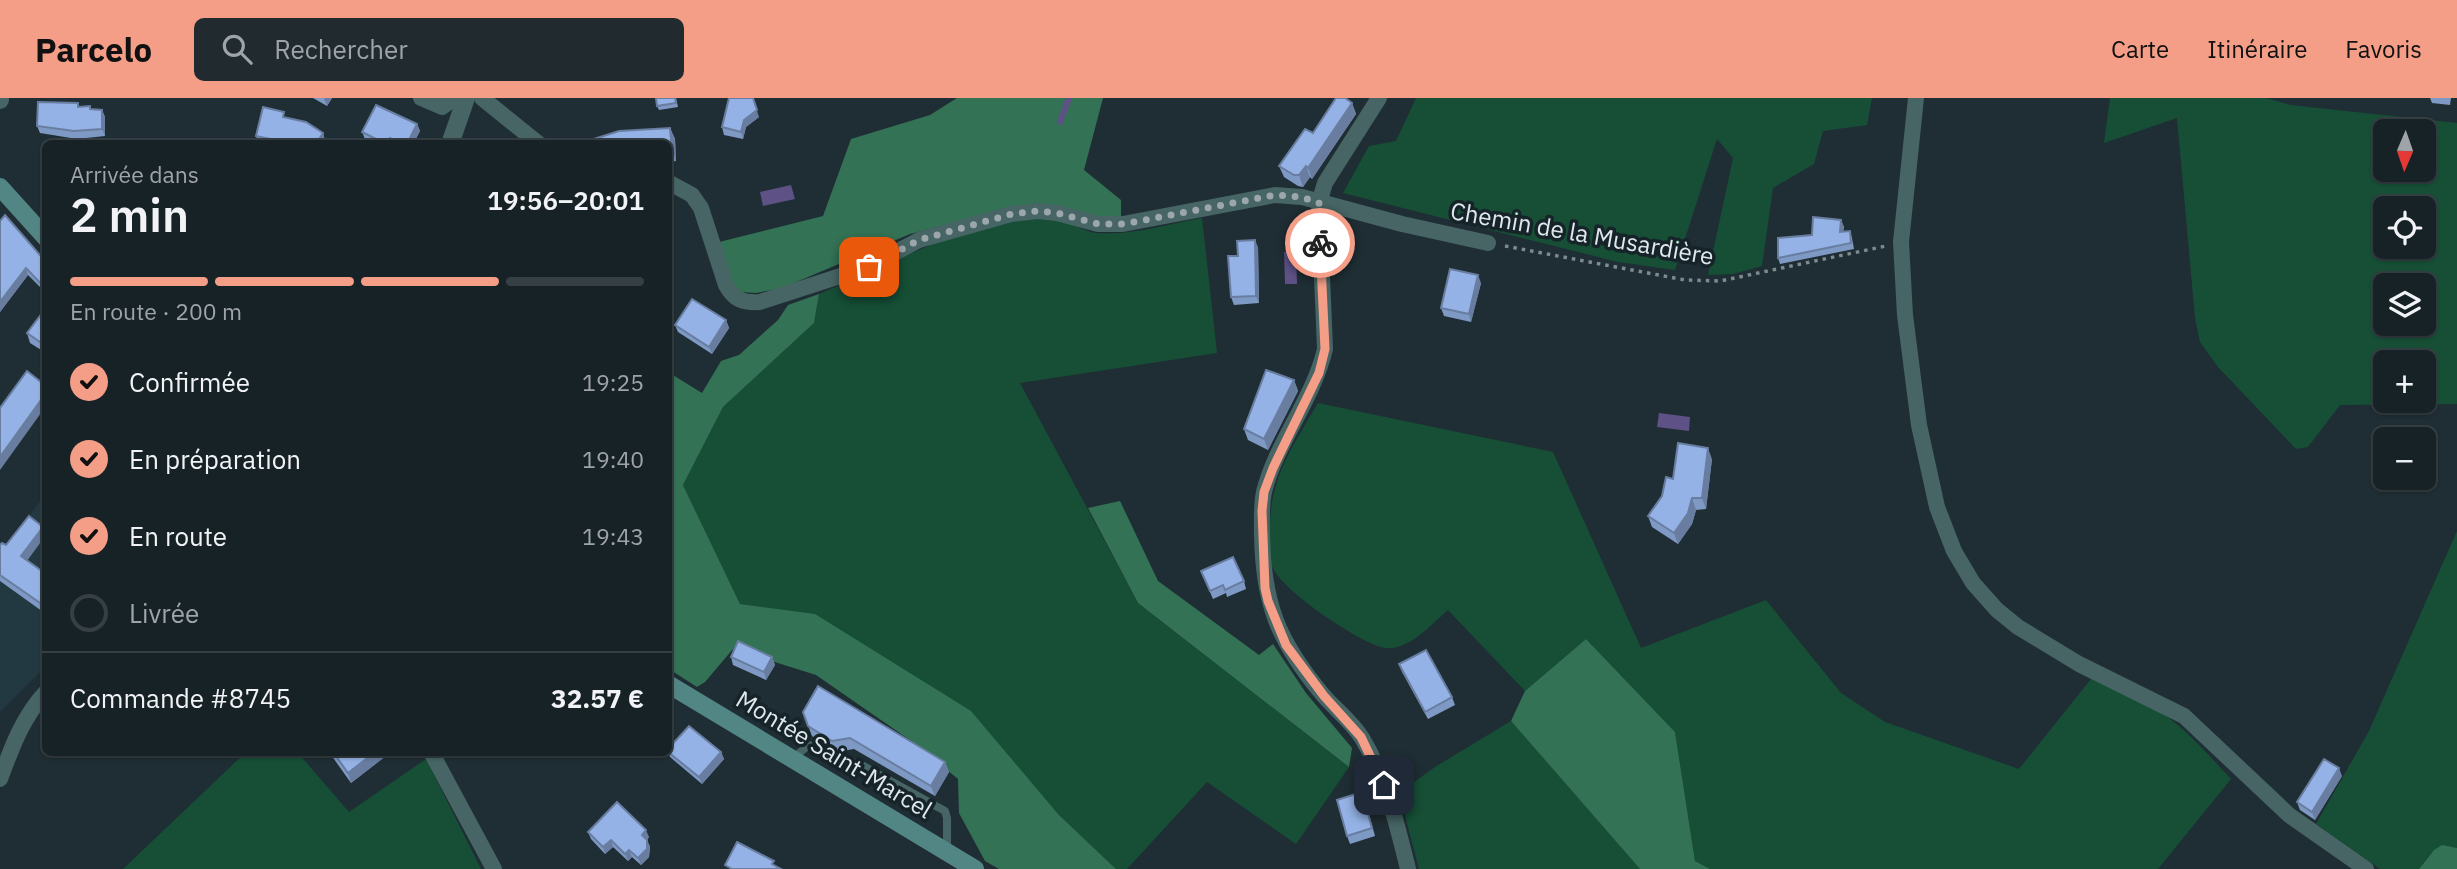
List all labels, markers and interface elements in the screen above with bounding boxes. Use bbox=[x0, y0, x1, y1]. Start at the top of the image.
search box bbox=[194, 18, 684, 81]
text: Parcelo bbox=[35, 28, 152, 71]
icon: search bbox=[218, 30, 256, 68]
text: Rechercher bbox=[274, 32, 408, 66]
text: Carte bbox=[2111, 33, 2169, 65]
text: Itinéraire bbox=[2207, 33, 2307, 65]
text: Favoris bbox=[2345, 33, 2422, 65]
north arrow bbox=[2373, 119, 2436, 182]
map controls bbox=[2373, 119, 2436, 490]
text: Arrivée dans bbox=[70, 159, 199, 189]
text: 19:56–20:01 bbox=[487, 183, 644, 217]
text: 2 min bbox=[70, 185, 189, 245]
street label: Chemin de la Musardière bbox=[1448, 194, 1716, 272]
button: locate bbox=[2373, 196, 2436, 259]
courier bbox=[1285, 208, 1355, 278]
icon: bike bbox=[1301, 224, 1339, 262]
pin bbox=[839, 237, 899, 297]
icon: bag bbox=[850, 248, 888, 286]
button: layers bbox=[2373, 273, 2436, 336]
text: En route · 200 m bbox=[70, 296, 242, 326]
button: + bbox=[2373, 350, 2436, 413]
icon: check bbox=[70, 363, 108, 401]
text: Confirmée bbox=[129, 365, 250, 399]
text: 19:25 bbox=[582, 367, 644, 397]
button: − bbox=[2373, 427, 2436, 490]
icon: check bbox=[70, 440, 108, 478]
text: En préparation bbox=[129, 442, 301, 476]
text: 19:40 bbox=[582, 444, 644, 474]
icon: check bbox=[70, 517, 108, 555]
text: En route bbox=[129, 519, 227, 553]
text: 19:43 bbox=[582, 521, 644, 551]
text: Livrée bbox=[129, 596, 199, 630]
text: Commande #8745 bbox=[70, 681, 291, 715]
text: 32.57 € bbox=[551, 681, 644, 715]
street label: Montée Saint-Marcel bbox=[731, 683, 939, 825]
pin bbox=[1354, 755, 1414, 815]
icon: home bbox=[1365, 766, 1403, 804]

